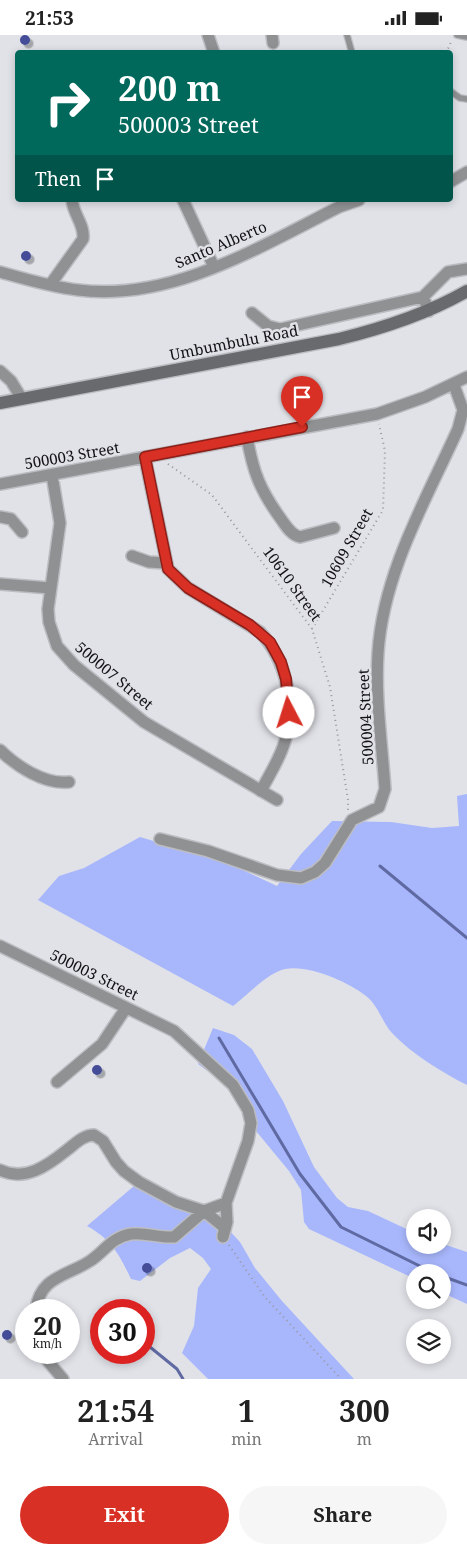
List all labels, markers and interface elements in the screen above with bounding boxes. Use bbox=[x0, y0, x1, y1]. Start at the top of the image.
text: 21:53 bbox=[25, 5, 74, 31]
text: 200 m bbox=[118, 64, 221, 111]
icon: right bbox=[35, 70, 100, 135]
text: 500003 Street bbox=[118, 109, 259, 139]
icon: arrive bbox=[91, 165, 119, 193]
text: Then bbox=[35, 166, 81, 192]
street label: Santo Alberto bbox=[172, 216, 269, 272]
street label: Umbumbulu Road bbox=[168, 320, 300, 364]
pin bbox=[281, 376, 323, 427]
icon: arrive bbox=[288, 383, 316, 411]
street label: 500003 Street bbox=[23, 437, 121, 473]
street label: 10609 Street bbox=[316, 505, 377, 590]
street label: 10610 Street bbox=[259, 542, 327, 625]
street label: 500007 Street bbox=[71, 637, 158, 714]
street label: 500004 Street bbox=[353, 669, 378, 766]
position arrow bbox=[262, 686, 314, 738]
street label: 500003 Street bbox=[47, 944, 142, 1004]
map controls bbox=[406, 1209, 451, 1364]
button: sound bbox=[406, 1209, 451, 1254]
button: search bbox=[406, 1264, 451, 1309]
speed limit sign: 30 bbox=[90, 1299, 155, 1364]
text: 20 bbox=[33, 1308, 62, 1342]
button: layers bbox=[406, 1319, 451, 1364]
text: km/h bbox=[33, 1335, 62, 1352]
text: 21:54 bbox=[77, 1390, 154, 1431]
text: 1 bbox=[238, 1390, 255, 1431]
text: 300 bbox=[339, 1390, 390, 1431]
text: Arrival bbox=[88, 1428, 143, 1450]
text: min bbox=[231, 1428, 262, 1450]
text: m bbox=[357, 1428, 372, 1450]
button: Exit bbox=[20, 1486, 229, 1544]
button: Share bbox=[239, 1486, 447, 1544]

